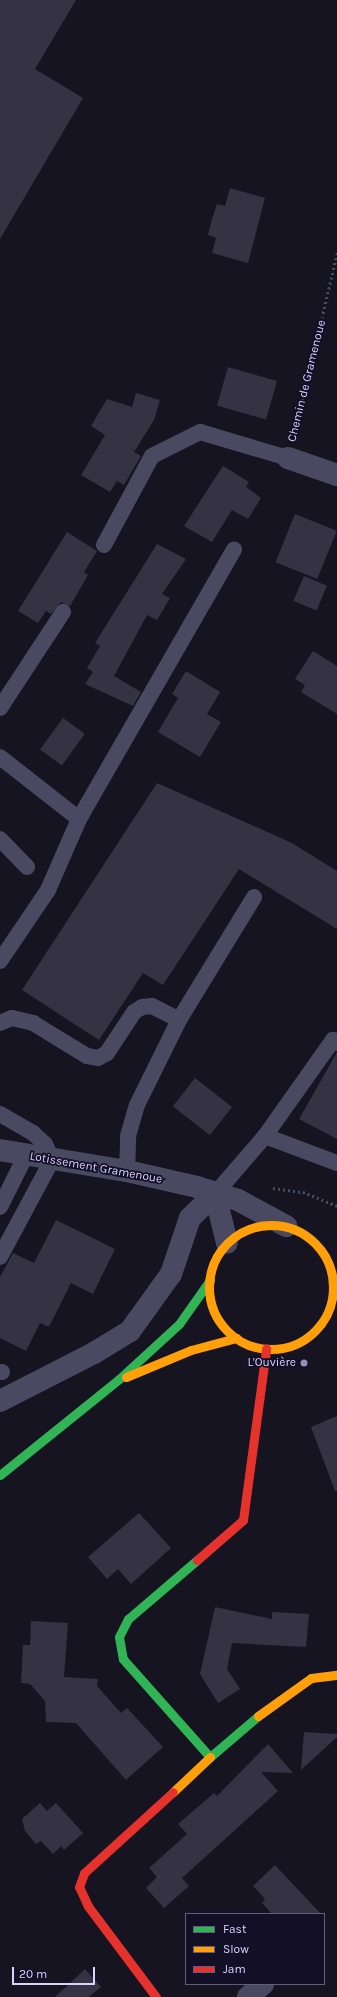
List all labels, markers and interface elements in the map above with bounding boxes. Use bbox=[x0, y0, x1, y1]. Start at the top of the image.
street label: Chemin de Gramenoue bbox=[285, 319, 329, 443]
street label: Lotissement Gramenoue bbox=[29, 1149, 163, 1187]
place label: L'Ouvière bbox=[247, 1356, 296, 1370]
marker: L'Ouvière bbox=[299, 1358, 309, 1368]
legend bbox=[185, 1913, 325, 1985]
text: Fast bbox=[223, 1922, 246, 1936]
text: Slow bbox=[223, 1942, 249, 1956]
scale bar bbox=[14, 1959, 97, 1985]
text: Jam bbox=[223, 1962, 246, 1976]
text: 20 m bbox=[19, 1967, 47, 1981]

